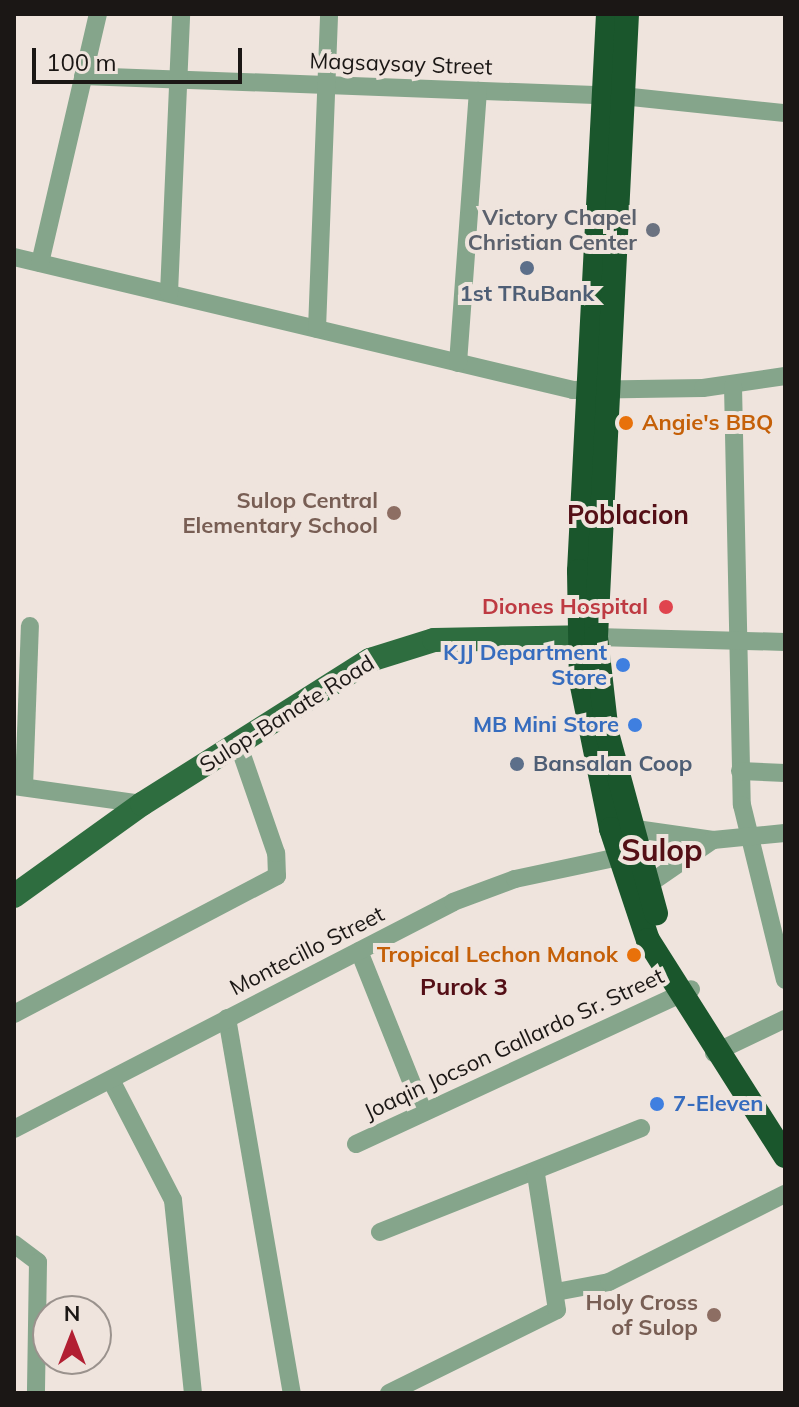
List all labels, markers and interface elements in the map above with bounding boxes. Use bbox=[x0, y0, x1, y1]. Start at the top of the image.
scale bar bbox=[36, 32, 246, 82]
text: 100 m bbox=[46, 47, 117, 77]
street label: Magsaysay Street bbox=[309, 48, 493, 80]
place label: Victory Chapel Christian Center bbox=[468, 204, 637, 256]
marker: Victory Chapel Christian Center bbox=[644, 221, 662, 239]
marker: 1st TRuBank bbox=[518, 259, 536, 277]
place label: 1st TRuBank bbox=[460, 281, 594, 307]
place label: Angie's BBQ bbox=[642, 410, 773, 436]
marker: Angie's BBQ bbox=[617, 414, 635, 432]
place label: Sulop Central Elementary School bbox=[182, 487, 378, 538]
district label: Poblacion bbox=[567, 499, 689, 531]
marker: Sulop Central Elementary School bbox=[385, 504, 403, 522]
place label: Diones Hospital bbox=[482, 594, 648, 620]
marker: Diones Hospital bbox=[655, 596, 677, 618]
place label: KJJ Department Store bbox=[443, 639, 607, 690]
street label: Sulop-Banate Road bbox=[195, 650, 379, 778]
marker: KJJ Department Store bbox=[614, 656, 632, 674]
place label: MB Mini Store bbox=[473, 712, 619, 738]
marker: MB Mini Store bbox=[626, 716, 644, 734]
place label: Bansalan Coop bbox=[533, 751, 692, 777]
marker: Bansalan Coop bbox=[508, 755, 526, 773]
district label: Sulop bbox=[621, 832, 703, 868]
street label: Montecillo Street bbox=[225, 901, 389, 1001]
place label: Tropical Lechon Manok bbox=[377, 942, 618, 968]
marker: Tropical Lechon Manok bbox=[625, 946, 643, 964]
street label: Joaqin Jocson Gallardo Sr. Street bbox=[360, 963, 668, 1125]
district label: Purok 3 bbox=[420, 973, 508, 1001]
place label: 7-Eleven bbox=[673, 1091, 764, 1117]
marker: 7-Eleven bbox=[648, 1095, 666, 1113]
place label: Holy Cross of Sulop bbox=[586, 1289, 698, 1340]
north arrow bbox=[32, 1295, 112, 1375]
text: N bbox=[64, 1299, 80, 1327]
marker: Holy Cross of Sulop bbox=[705, 1306, 723, 1324]

